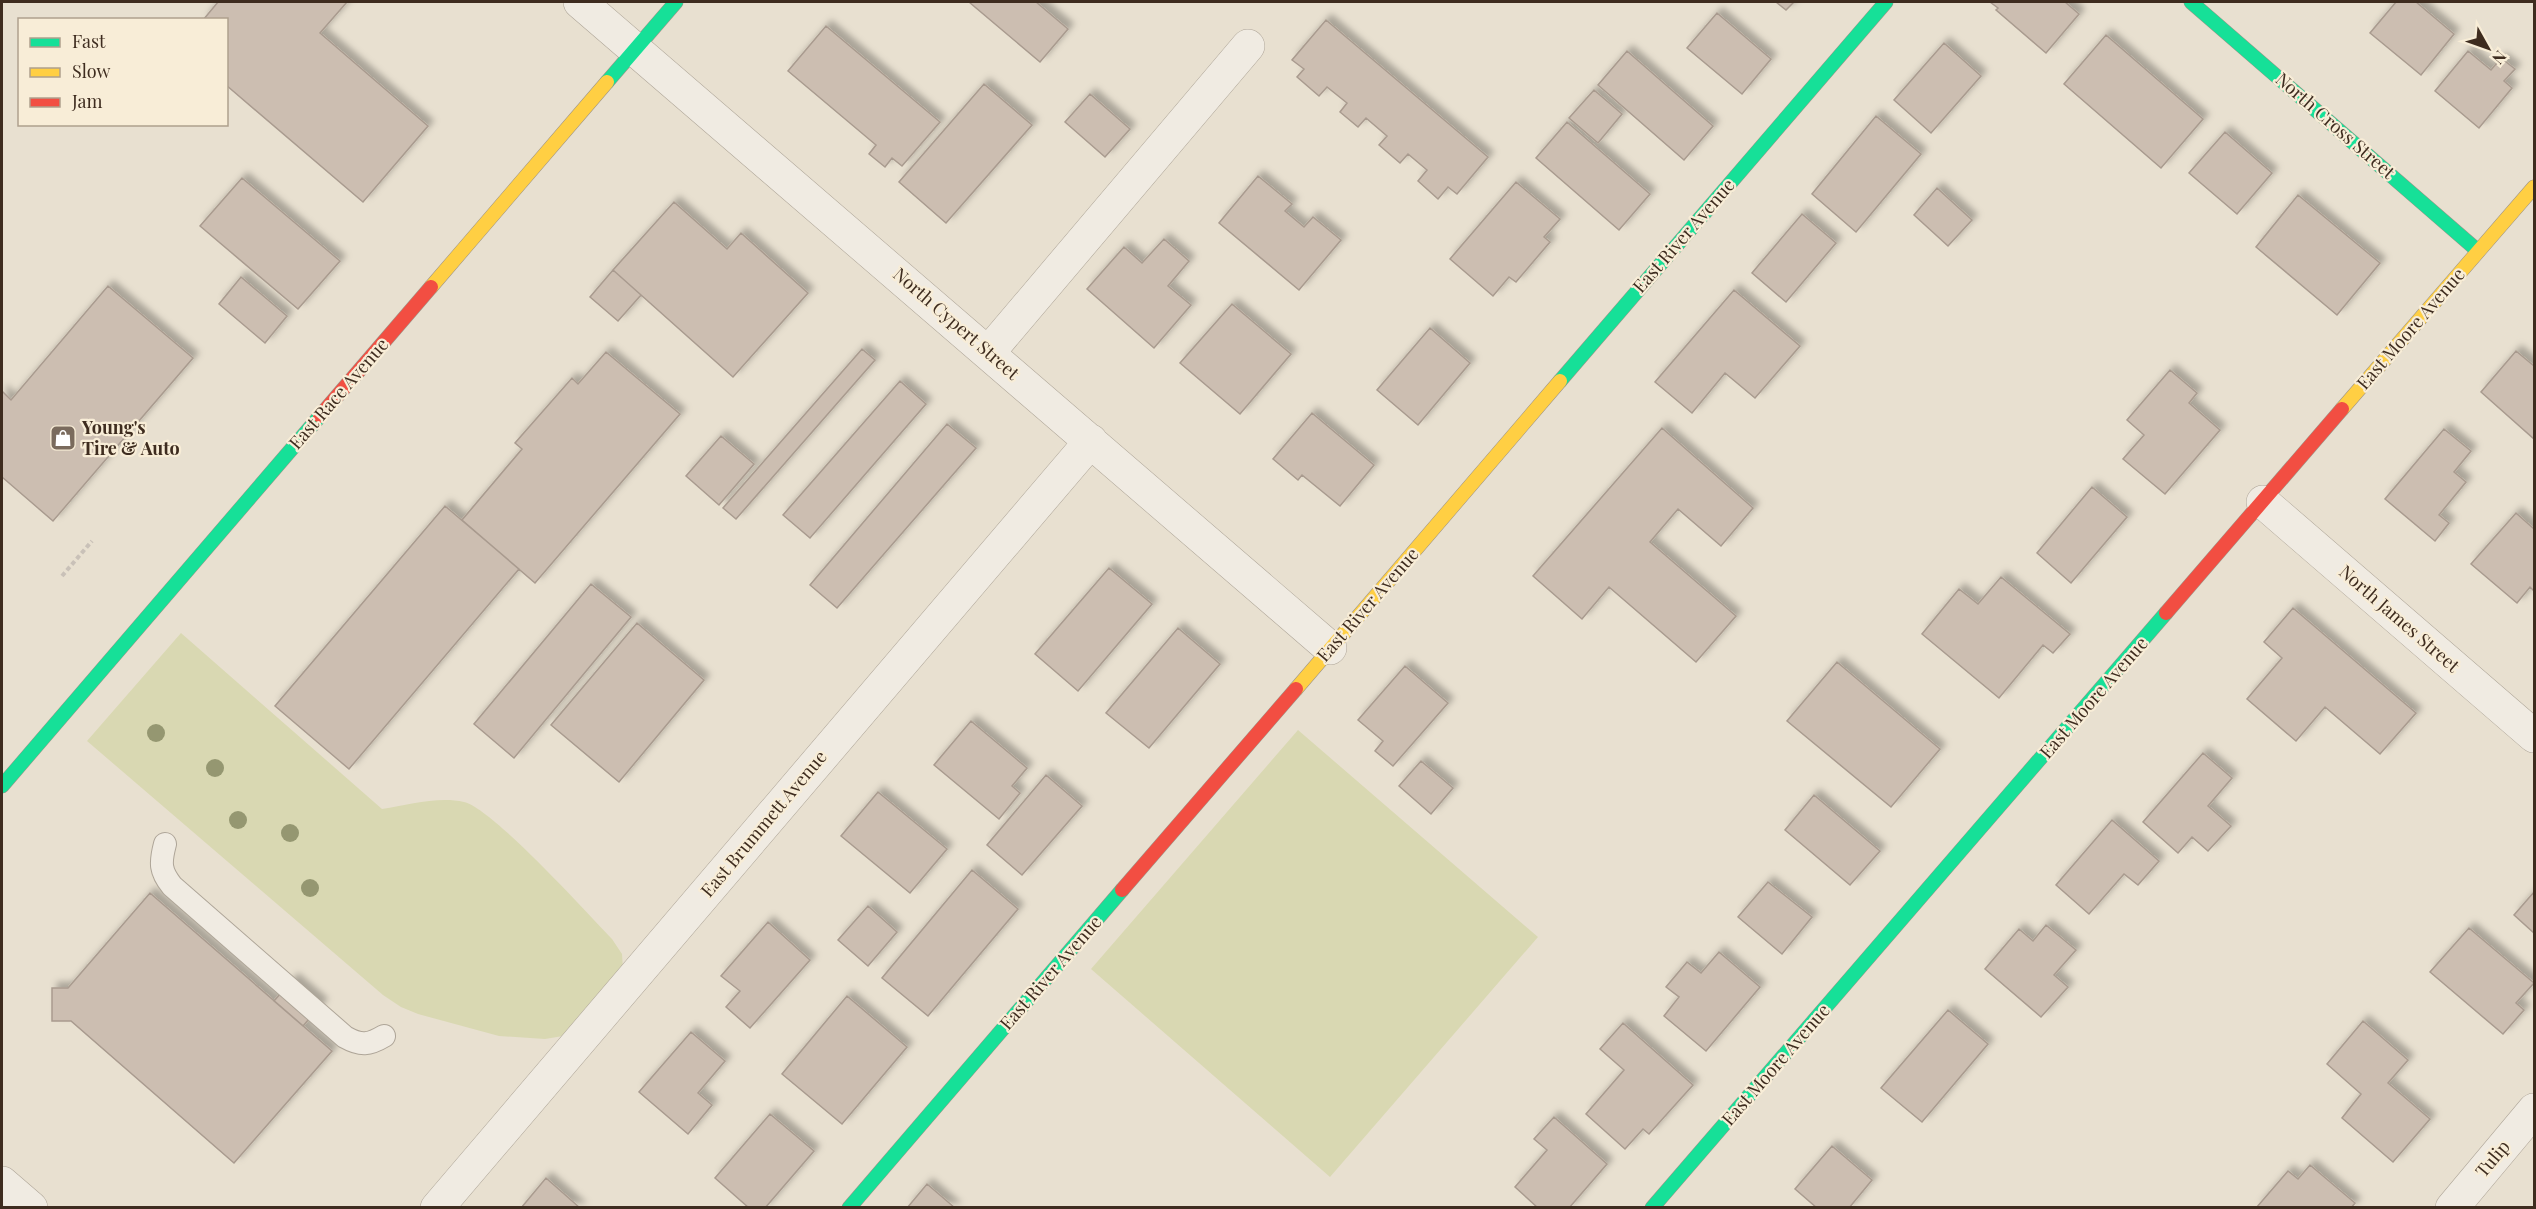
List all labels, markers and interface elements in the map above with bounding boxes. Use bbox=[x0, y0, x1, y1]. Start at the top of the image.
legend bbox=[18, 18, 228, 126]
north arrow bbox=[2458, 18, 2518, 78]
text: Fast bbox=[72, 29, 106, 53]
text: N bbox=[2488, 47, 2512, 69]
text: Slow bbox=[72, 59, 110, 83]
street label: North Cross Street bbox=[2271, 67, 2401, 184]
text: Jam bbox=[71, 89, 102, 113]
street label: East River Avenue bbox=[1627, 173, 1740, 298]
street label: North Cypert Street bbox=[889, 262, 1025, 385]
street label: East Moore Avenue bbox=[2351, 262, 2470, 394]
street label: East Race Avenue bbox=[283, 333, 393, 454]
place label: Young's Tire & Auto bbox=[81, 415, 180, 460]
shop icon: Young's Tire & Auto bbox=[48, 423, 78, 453]
street label: East River Avenue bbox=[1311, 542, 1424, 667]
street label: North James Street bbox=[2334, 559, 2465, 678]
street label: East Moore Avenue bbox=[2034, 631, 2153, 763]
street label: East Brummett Avenue bbox=[695, 745, 832, 902]
street label: East River Avenue bbox=[994, 910, 1107, 1035]
street label: East Moore Avenue bbox=[1716, 998, 1835, 1130]
street label: Tulip bbox=[2470, 1135, 2515, 1182]

